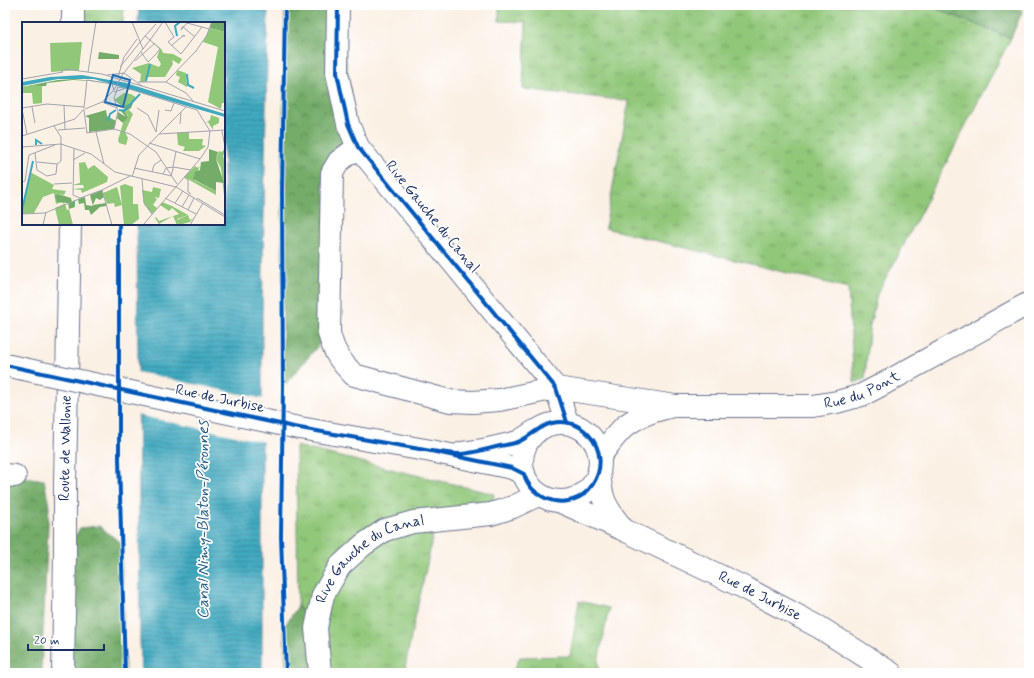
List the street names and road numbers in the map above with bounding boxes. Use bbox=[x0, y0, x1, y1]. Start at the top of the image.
street label: Rive Gauche du Canal bbox=[380, 156, 484, 278]
street label: Rue du Pont bbox=[823, 367, 904, 414]
street label: Rue de Jurbise bbox=[174, 380, 266, 418]
street label: Route de Wallonie bbox=[55, 395, 77, 501]
street label: Rive Gauche du Canal bbox=[312, 511, 425, 605]
street label: Rue de Jurbise bbox=[715, 567, 805, 626]

